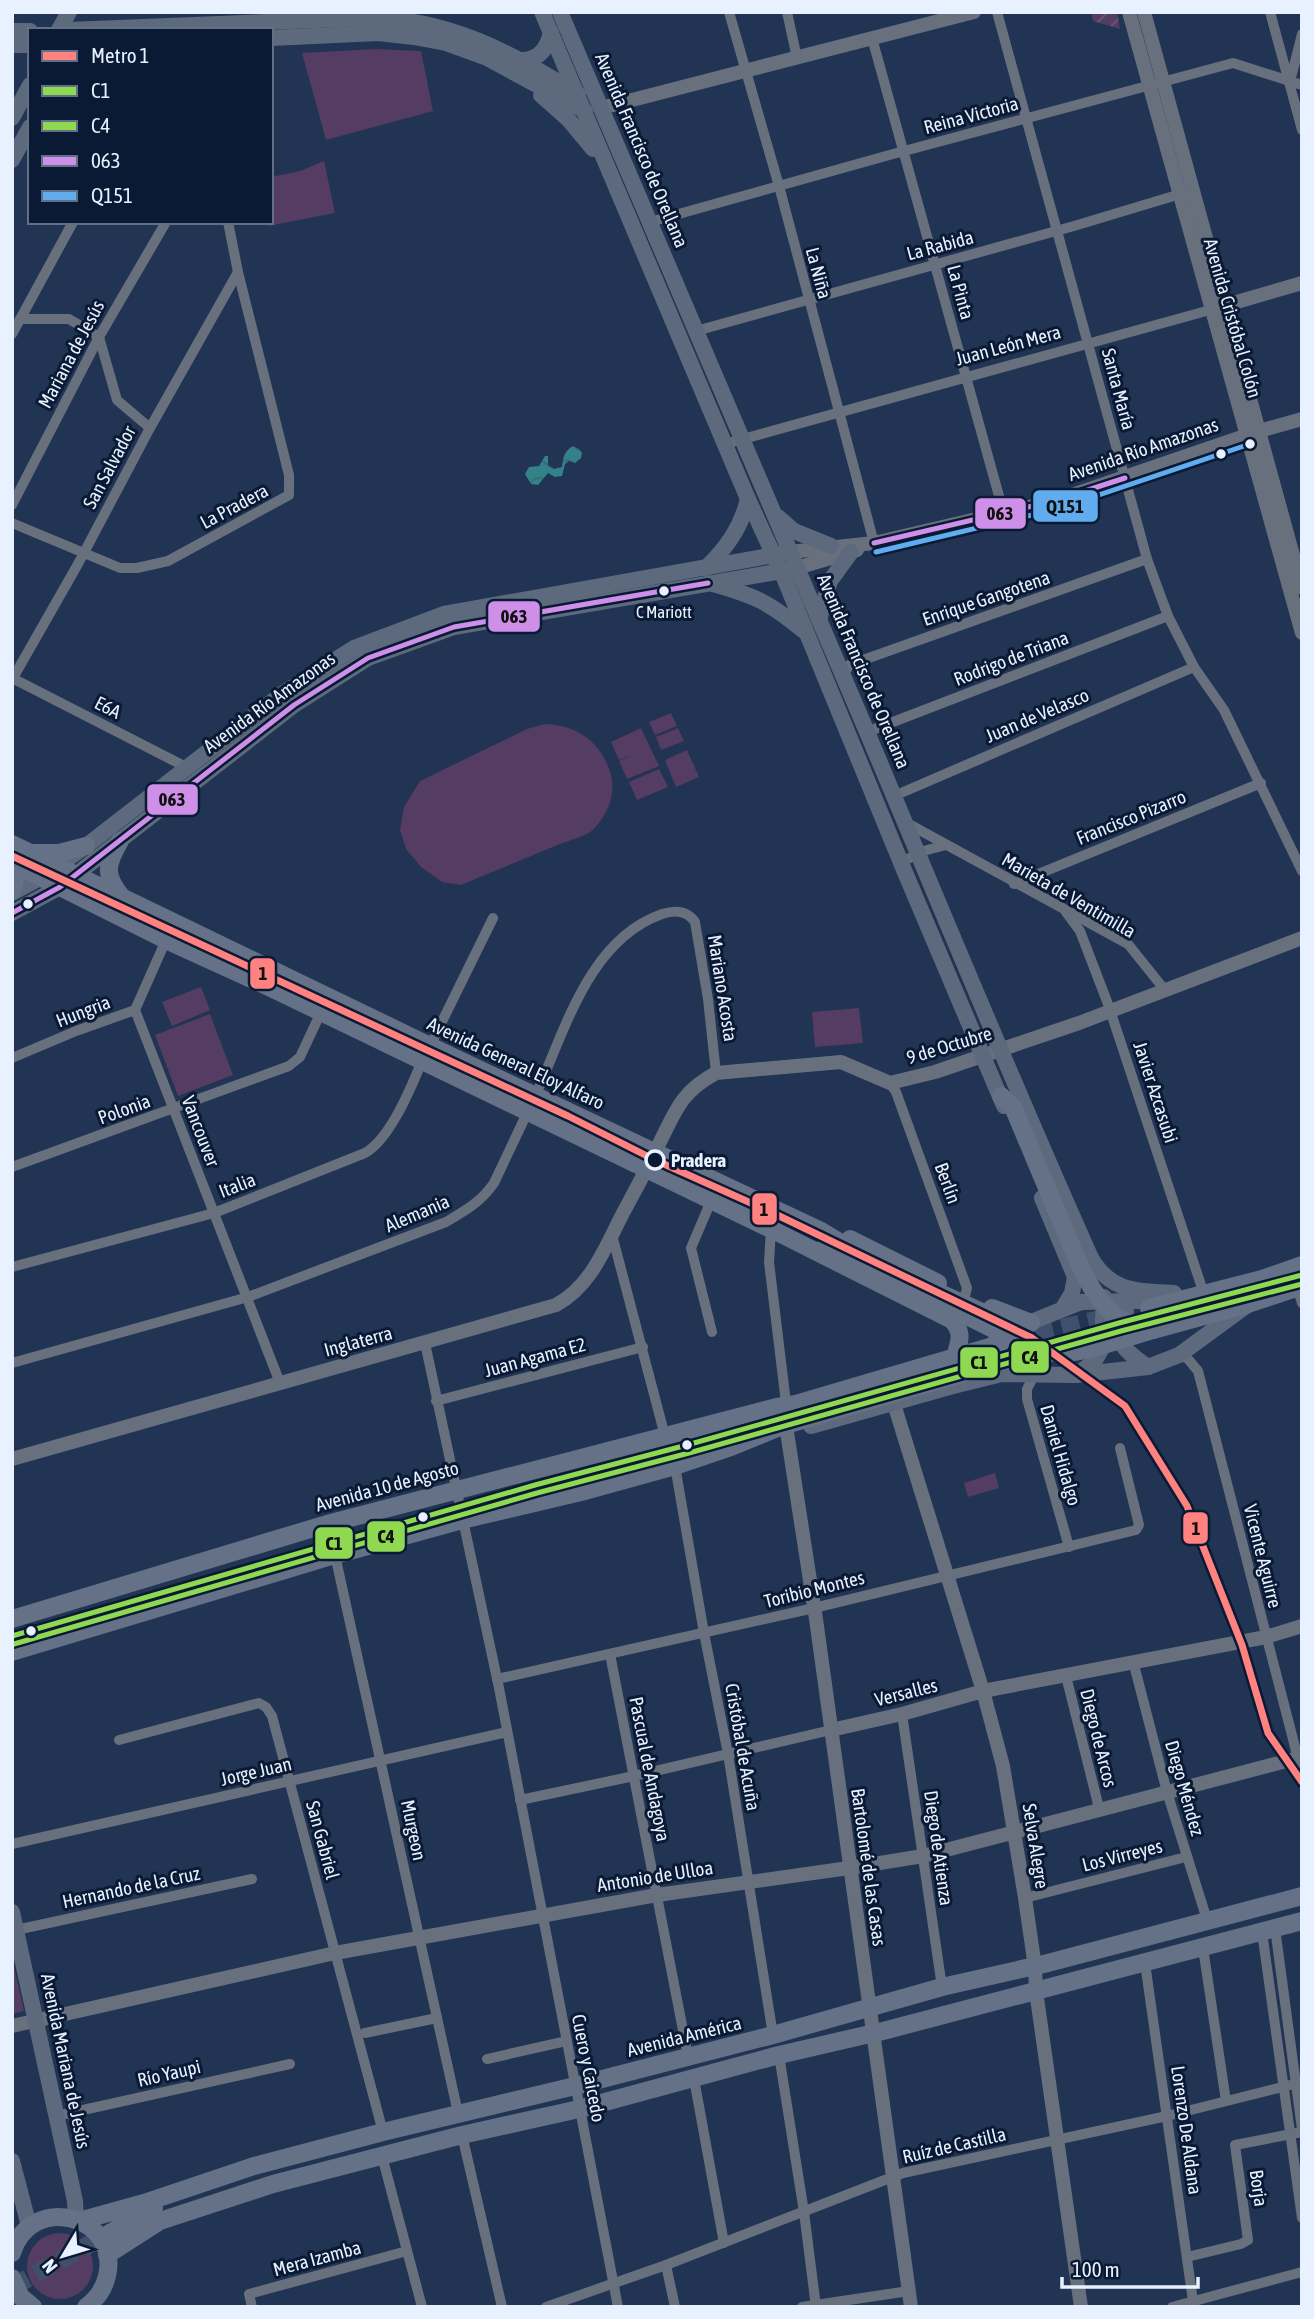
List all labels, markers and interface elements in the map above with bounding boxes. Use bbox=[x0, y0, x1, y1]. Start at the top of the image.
legend bbox=[28, 28, 273, 224]
text: Metro 1 bbox=[91, 43, 149, 67]
street label: Avenida Francisco de Orellana bbox=[591, 49, 693, 251]
text: C1 bbox=[91, 78, 110, 102]
street label: Reina Victoria bbox=[921, 92, 1021, 138]
text: C4 bbox=[91, 113, 110, 137]
text: 063 bbox=[91, 148, 121, 172]
text: Q151 bbox=[91, 183, 133, 207]
street label: La Rabida bbox=[904, 226, 976, 264]
street label: Avenida Cristóbal Colón bbox=[1200, 236, 1266, 400]
street label: La Niña bbox=[802, 245, 836, 301]
street label: La Pinta bbox=[943, 262, 979, 322]
street label: Mariana de Jesús bbox=[33, 296, 109, 412]
street label: Juan León Mera bbox=[953, 320, 1063, 370]
street label: Santa María bbox=[1098, 346, 1140, 432]
street label: Avenida Río Amazonas bbox=[1065, 413, 1221, 485]
street label: San Salvador bbox=[78, 422, 140, 512]
unlabelled marker bbox=[1243, 437, 1257, 451]
unlabelled marker bbox=[1214, 447, 1228, 461]
street label: La Pradera bbox=[196, 479, 272, 533]
line badge: Q151 bbox=[1032, 489, 1099, 523]
text: Q151 bbox=[1046, 495, 1084, 517]
line badge: 063 bbox=[974, 497, 1027, 530]
text: 063 bbox=[987, 502, 1013, 524]
street label: Enrique Gangotena bbox=[919, 566, 1053, 630]
street label: Avenida Francisco de Orellana bbox=[813, 570, 915, 772]
marker: C Mariott bbox=[657, 584, 671, 598]
line badge: 063 bbox=[487, 600, 541, 633]
place label: C Mariott bbox=[636, 602, 692, 622]
text: 063 bbox=[501, 605, 527, 627]
street label: Rodrigo de Triana bbox=[951, 626, 1071, 690]
street label: Avenida Río Amazonas bbox=[199, 647, 339, 757]
street label: Juan de Velasco bbox=[982, 683, 1092, 747]
street label: E6A bbox=[91, 691, 125, 723]
line badge: 063 bbox=[146, 783, 199, 816]
street label: Francisco Pizarro bbox=[1073, 785, 1189, 849]
text: 063 bbox=[159, 788, 185, 810]
street label: Marieta de Ventimilla bbox=[998, 848, 1140, 942]
unlabelled marker bbox=[21, 897, 35, 911]
street label: Mariano Acosta bbox=[704, 933, 742, 1043]
line badge: 1 bbox=[249, 957, 276, 990]
text: 1 bbox=[259, 962, 268, 984]
street label: Hungria bbox=[53, 991, 113, 1031]
street label: Avenida General Eloy Alfaro bbox=[424, 1012, 608, 1114]
street label: 9 de Octubre bbox=[904, 1022, 994, 1068]
street label: Javier Azcasubi bbox=[1129, 1039, 1183, 1145]
street label: Polonia bbox=[95, 1089, 153, 1129]
street label: Vancouver bbox=[178, 1093, 225, 1170]
place label: Pradera bbox=[671, 1149, 726, 1171]
marker: Pradera bbox=[645, 1150, 665, 1170]
street label: Berlín bbox=[931, 1160, 965, 1206]
street label: Italia bbox=[216, 1168, 258, 1202]
street label: Alemania bbox=[382, 1190, 452, 1236]
line badge: 1 bbox=[751, 1192, 778, 1226]
text: 1 bbox=[760, 1198, 769, 1220]
street label: Inglaterra bbox=[321, 1321, 395, 1361]
street label: Juan Agama E2 bbox=[482, 1333, 588, 1381]
line badge: C4 bbox=[1010, 1340, 1050, 1374]
line badge: C1 bbox=[959, 1346, 999, 1379]
text: C4 bbox=[1021, 1346, 1039, 1368]
text: C1 bbox=[970, 1351, 988, 1373]
street label: Daniel Hidalgo bbox=[1036, 1402, 1086, 1508]
unlabelled marker bbox=[680, 1438, 694, 1452]
street label: Avenida 10 de Agosto bbox=[313, 1456, 461, 1516]
street label: Vicente Aguirre bbox=[1240, 1502, 1286, 1610]
unlabelled marker bbox=[416, 1510, 430, 1524]
line badge: 1 bbox=[1182, 1511, 1209, 1545]
text: 1 bbox=[1192, 1517, 1201, 1539]
line badge: C4 bbox=[366, 1520, 406, 1553]
text: C4 bbox=[377, 1525, 395, 1547]
line badge: C1 bbox=[314, 1526, 354, 1560]
text: C1 bbox=[325, 1532, 343, 1554]
street label: Toribio Montes bbox=[762, 1566, 867, 1612]
unlabelled marker bbox=[24, 1624, 38, 1638]
street label: Versalles bbox=[872, 1674, 940, 1710]
street label: Cristóbal de Acuña bbox=[721, 1682, 765, 1812]
street label: Diego de Arcos bbox=[1076, 1686, 1122, 1790]
street label: Pascual de Andagoya bbox=[625, 1695, 675, 1843]
street label: Diego Méndez bbox=[1161, 1738, 1209, 1838]
street label: Jorge Juan bbox=[218, 1752, 294, 1790]
street label: Bartolomé de las Casas bbox=[847, 1787, 891, 1948]
street label: Diego de Atienza bbox=[920, 1789, 958, 1907]
street label: San Gabriel bbox=[302, 1798, 344, 1882]
street label: Murgeon bbox=[397, 1798, 431, 1862]
street label: Selva Alegre bbox=[1018, 1802, 1054, 1890]
street label: Los Virreyes bbox=[1080, 1834, 1165, 1876]
street label: Antonio de Ulloa bbox=[596, 1856, 714, 1896]
street label: Hernando de la Cruz bbox=[60, 1862, 202, 1912]
street label: Avenida Mariana de Jesús bbox=[37, 1972, 95, 2151]
street label: Avenida América bbox=[625, 2011, 743, 2061]
street label: Cuero y Caicedo bbox=[568, 2012, 610, 2124]
street label: Río Yaupi bbox=[135, 2055, 203, 2091]
street label: Lorenzo De Aldana bbox=[1167, 2064, 1207, 2196]
street label: Ruíz de Castilla bbox=[900, 2122, 1008, 2168]
street label: Borja bbox=[1246, 2168, 1272, 2208]
north arrow bbox=[28, 2221, 98, 2291]
street label: Mera Izamba bbox=[271, 2236, 363, 2280]
scale bar bbox=[1062, 2246, 1198, 2290]
text: N bbox=[37, 2255, 62, 2278]
text: 100 m bbox=[1072, 2257, 1120, 2281]

